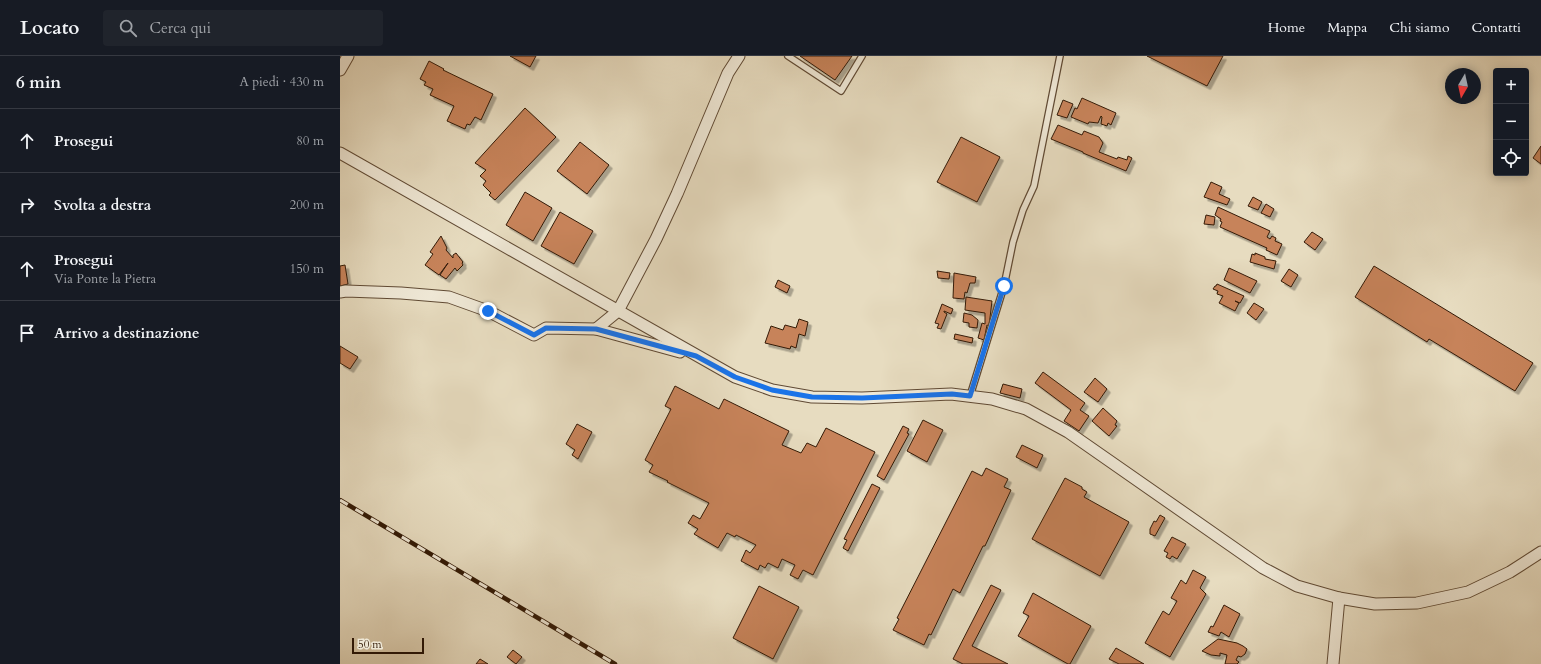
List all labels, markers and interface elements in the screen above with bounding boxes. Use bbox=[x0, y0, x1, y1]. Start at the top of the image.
search box bbox=[103, 10, 383, 46]
text: Locato bbox=[20, 15, 79, 41]
icon: search bbox=[117, 17, 139, 39]
text: Cerca qui bbox=[149, 18, 211, 38]
text: Home bbox=[1268, 18, 1305, 37]
text: Mappa bbox=[1327, 18, 1367, 37]
text: Chi siamo bbox=[1389, 18, 1450, 37]
text: Contatti bbox=[1472, 18, 1521, 37]
north arrow bbox=[1445, 68, 1481, 104]
map controls bbox=[1493, 68, 1529, 176]
button: + bbox=[1493, 68, 1529, 104]
text: 6 min bbox=[16, 71, 61, 94]
text: A piedi · 430 m bbox=[239, 73, 324, 91]
button: − bbox=[1493, 104, 1529, 140]
icon: ahead bbox=[16, 130, 38, 152]
text: Prosegui bbox=[54, 131, 113, 151]
text: 80 m bbox=[296, 132, 324, 150]
button: locate bbox=[1493, 140, 1529, 176]
icon: right bbox=[16, 194, 38, 216]
text: Svolta a destra bbox=[54, 195, 151, 215]
text: 200 m bbox=[290, 196, 324, 214]
text: Prosegui bbox=[54, 250, 113, 270]
icon: ahead bbox=[16, 258, 38, 280]
text: 150 m bbox=[290, 260, 324, 278]
text: Via Ponte la Pietra bbox=[54, 270, 156, 288]
route start bbox=[995, 277, 1013, 295]
route end bbox=[479, 302, 497, 320]
icon: arrive bbox=[16, 322, 38, 344]
text: Arrivo a destinazione bbox=[54, 323, 200, 343]
scale bar bbox=[352, 636, 424, 655]
text: 50 m bbox=[358, 637, 382, 652]

